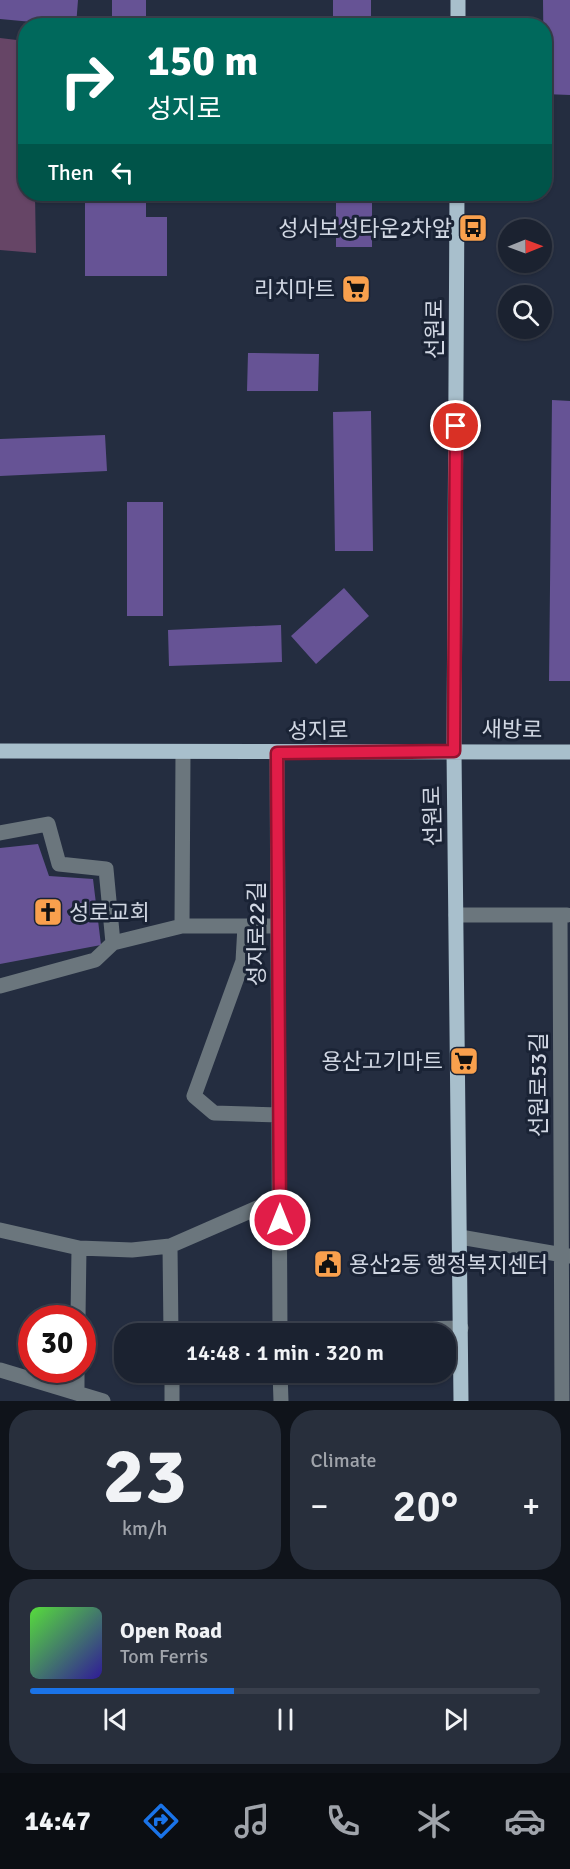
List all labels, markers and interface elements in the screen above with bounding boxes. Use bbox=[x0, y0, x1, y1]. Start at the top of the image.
text: 150 m bbox=[147, 36, 258, 87]
icon: right bbox=[48, 42, 126, 120]
text: 성지로 bbox=[147, 93, 222, 126]
icon: left bbox=[106, 156, 139, 189]
text: Then bbox=[48, 159, 94, 186]
bus stop icon: 성서보성타운2차앞 bbox=[457, 212, 489, 244]
place label: 성서보성타운2차앞 bbox=[278, 215, 452, 242]
north arrow bbox=[498, 219, 552, 273]
map controls bbox=[498, 219, 552, 339]
supermarket icon: 리치마트 bbox=[340, 273, 372, 305]
place label: 리치마트 bbox=[254, 276, 335, 303]
button: search bbox=[498, 285, 552, 339]
street label: 선원로 bbox=[421, 299, 448, 359]
pin bbox=[430, 400, 481, 451]
icon: arrive bbox=[439, 409, 472, 442]
street label: 새방로 bbox=[481, 715, 543, 744]
street label: 성지로 bbox=[287, 716, 349, 745]
street label: 선원로 bbox=[418, 785, 447, 847]
street label: 성지로22길 bbox=[243, 882, 270, 986]
church icon: 성로교회 bbox=[32, 896, 64, 928]
place label: 성로교회 bbox=[69, 899, 150, 926]
street label: 선원로53길 bbox=[525, 1033, 552, 1137]
supermarket icon: 용산고기마트 bbox=[448, 1045, 480, 1077]
place label: 용산고기마트 bbox=[322, 1048, 443, 1075]
position arrow bbox=[248, 1188, 312, 1252]
public building icon: 용산2동 행정복지센터 bbox=[312, 1248, 344, 1280]
place label: 용산2동 행정복지센터 bbox=[349, 1251, 548, 1278]
speed limit sign: 30 bbox=[18, 1305, 96, 1383]
text: 14:48 · 1 min · 320 m bbox=[186, 1339, 384, 1366]
text: 23 bbox=[103, 1429, 187, 1525]
text: Climate bbox=[311, 1448, 376, 1473]
text: 20° bbox=[392, 1479, 458, 1534]
text: − bbox=[311, 1486, 328, 1527]
text: + bbox=[522, 1486, 540, 1527]
text: km/h bbox=[122, 1516, 167, 1541]
text: Open Road bbox=[120, 1617, 222, 1644]
text: Tom Ferris bbox=[120, 1644, 208, 1669]
icon: previous bbox=[99, 1703, 132, 1736]
icon: pause bbox=[269, 1703, 302, 1736]
icon: next bbox=[439, 1703, 472, 1736]
icon: directions bbox=[140, 1800, 182, 1842]
icon: music bbox=[231, 1800, 273, 1842]
icon: phone bbox=[322, 1800, 364, 1842]
icon: climate bbox=[413, 1800, 455, 1842]
icon: car bbox=[504, 1800, 546, 1842]
text: 14:47 bbox=[24, 1805, 91, 1838]

